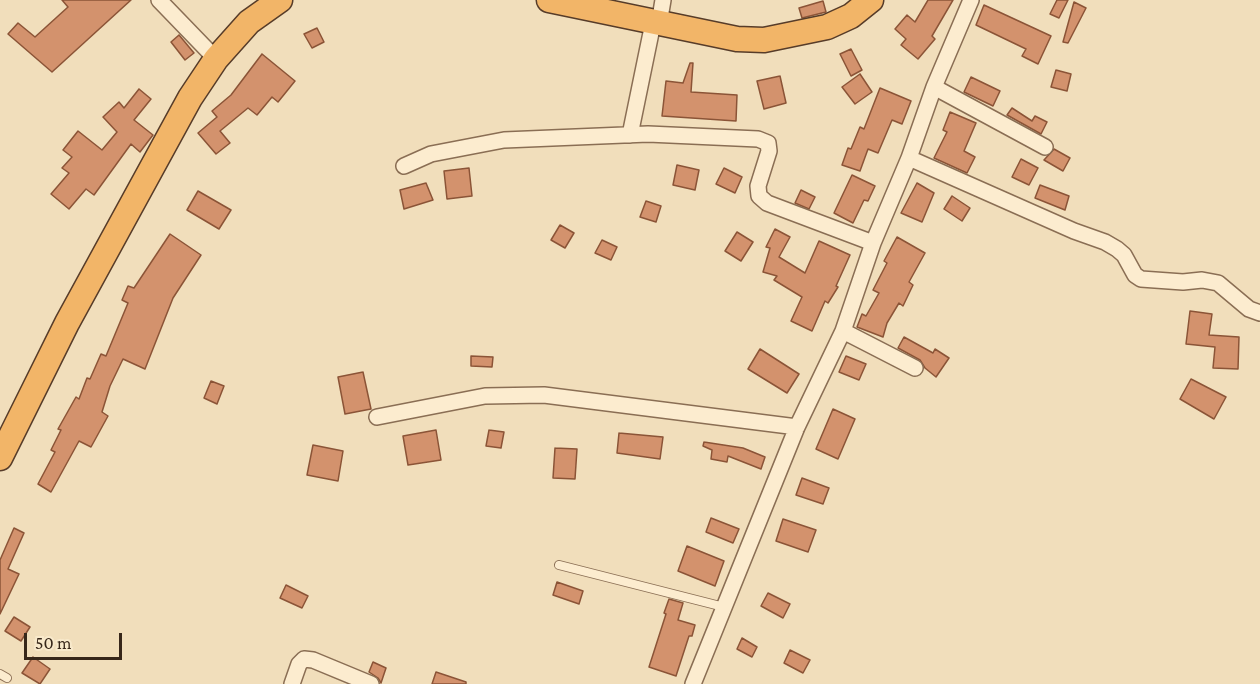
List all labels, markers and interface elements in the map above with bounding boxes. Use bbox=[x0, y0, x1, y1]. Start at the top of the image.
scale bar bbox=[27, 621, 124, 659]
text: 50 m bbox=[35, 633, 72, 653]

